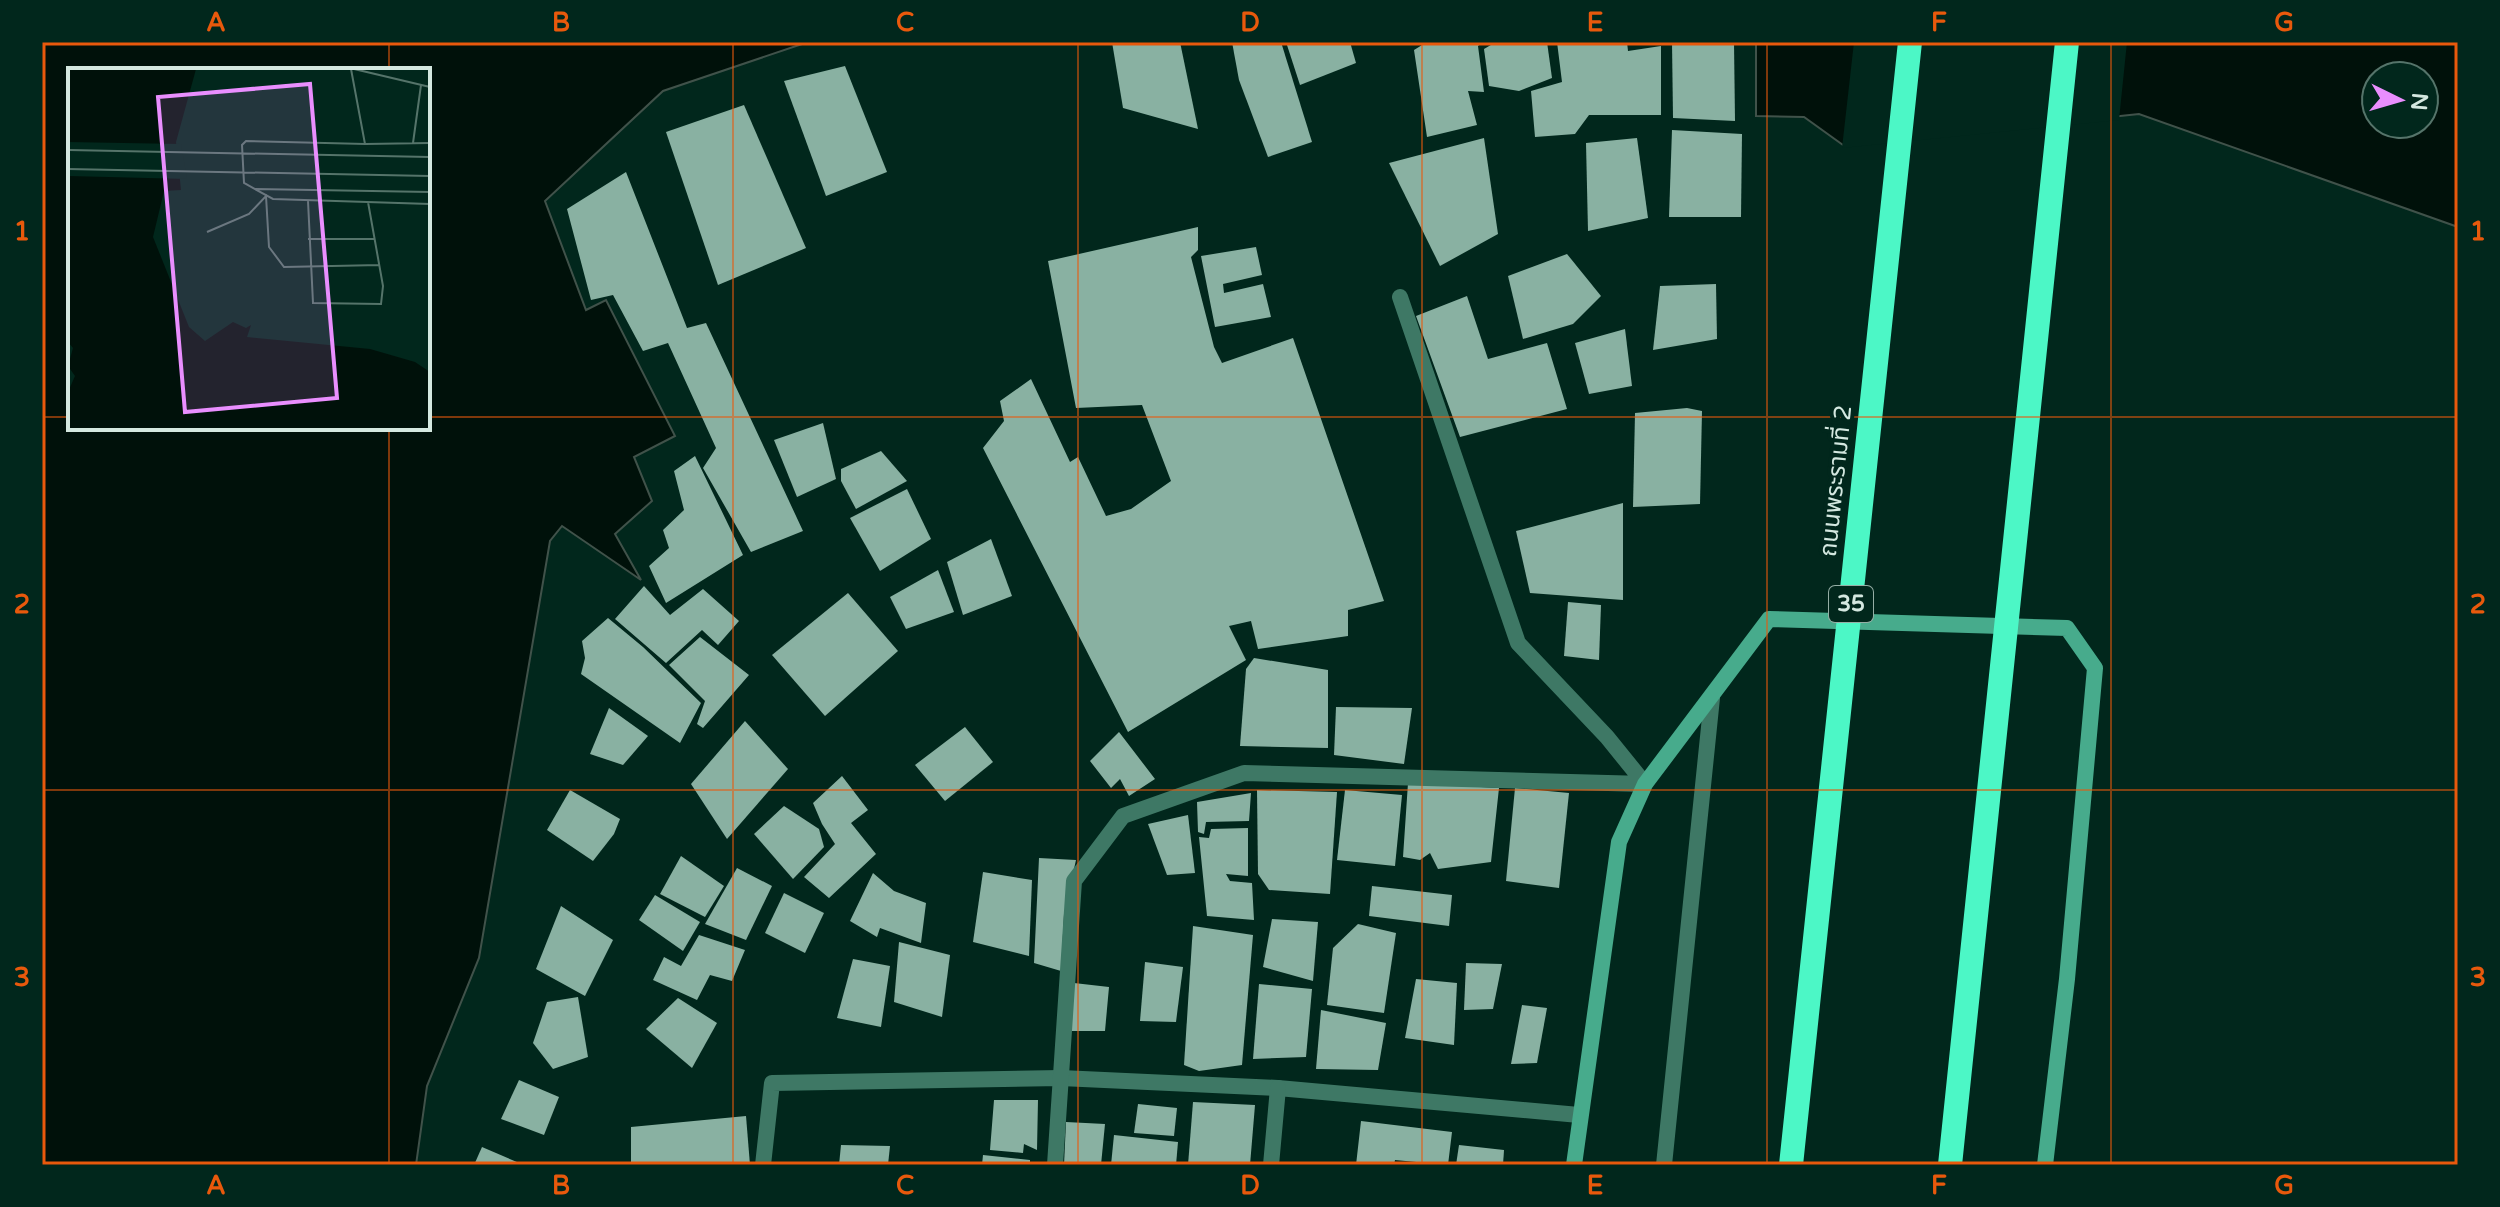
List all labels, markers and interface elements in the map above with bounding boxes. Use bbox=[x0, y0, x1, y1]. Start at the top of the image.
text: A bbox=[206, 7, 226, 38]
text: B bbox=[552, 7, 570, 38]
text: C bbox=[896, 7, 914, 38]
text: D bbox=[1240, 7, 1260, 38]
text: E bbox=[1587, 7, 1603, 38]
text: F bbox=[1931, 7, 1947, 38]
text: G bbox=[2274, 7, 2294, 38]
north arrow bbox=[2360, 60, 2440, 140]
inset map bbox=[68, 68, 430, 430]
text: N bbox=[2405, 92, 2433, 112]
text: 1 bbox=[14, 216, 30, 247]
text: 1 bbox=[2470, 216, 2486, 247]
street label: ถนนพระรามที่ 2 bbox=[1811, 403, 1858, 558]
road number: 35 bbox=[1829, 586, 1873, 622]
text: 2 bbox=[14, 589, 30, 620]
text: 2 bbox=[2470, 589, 2486, 620]
text: 3 bbox=[14, 962, 30, 993]
text: 3 bbox=[2470, 962, 2486, 993]
text: A bbox=[206, 1170, 226, 1201]
text: B bbox=[552, 1170, 570, 1201]
text: C bbox=[896, 1170, 914, 1201]
text: D bbox=[1240, 1170, 1260, 1201]
text: E bbox=[1587, 1170, 1603, 1201]
text: F bbox=[1931, 1170, 1947, 1201]
text: G bbox=[2274, 1170, 2294, 1201]

